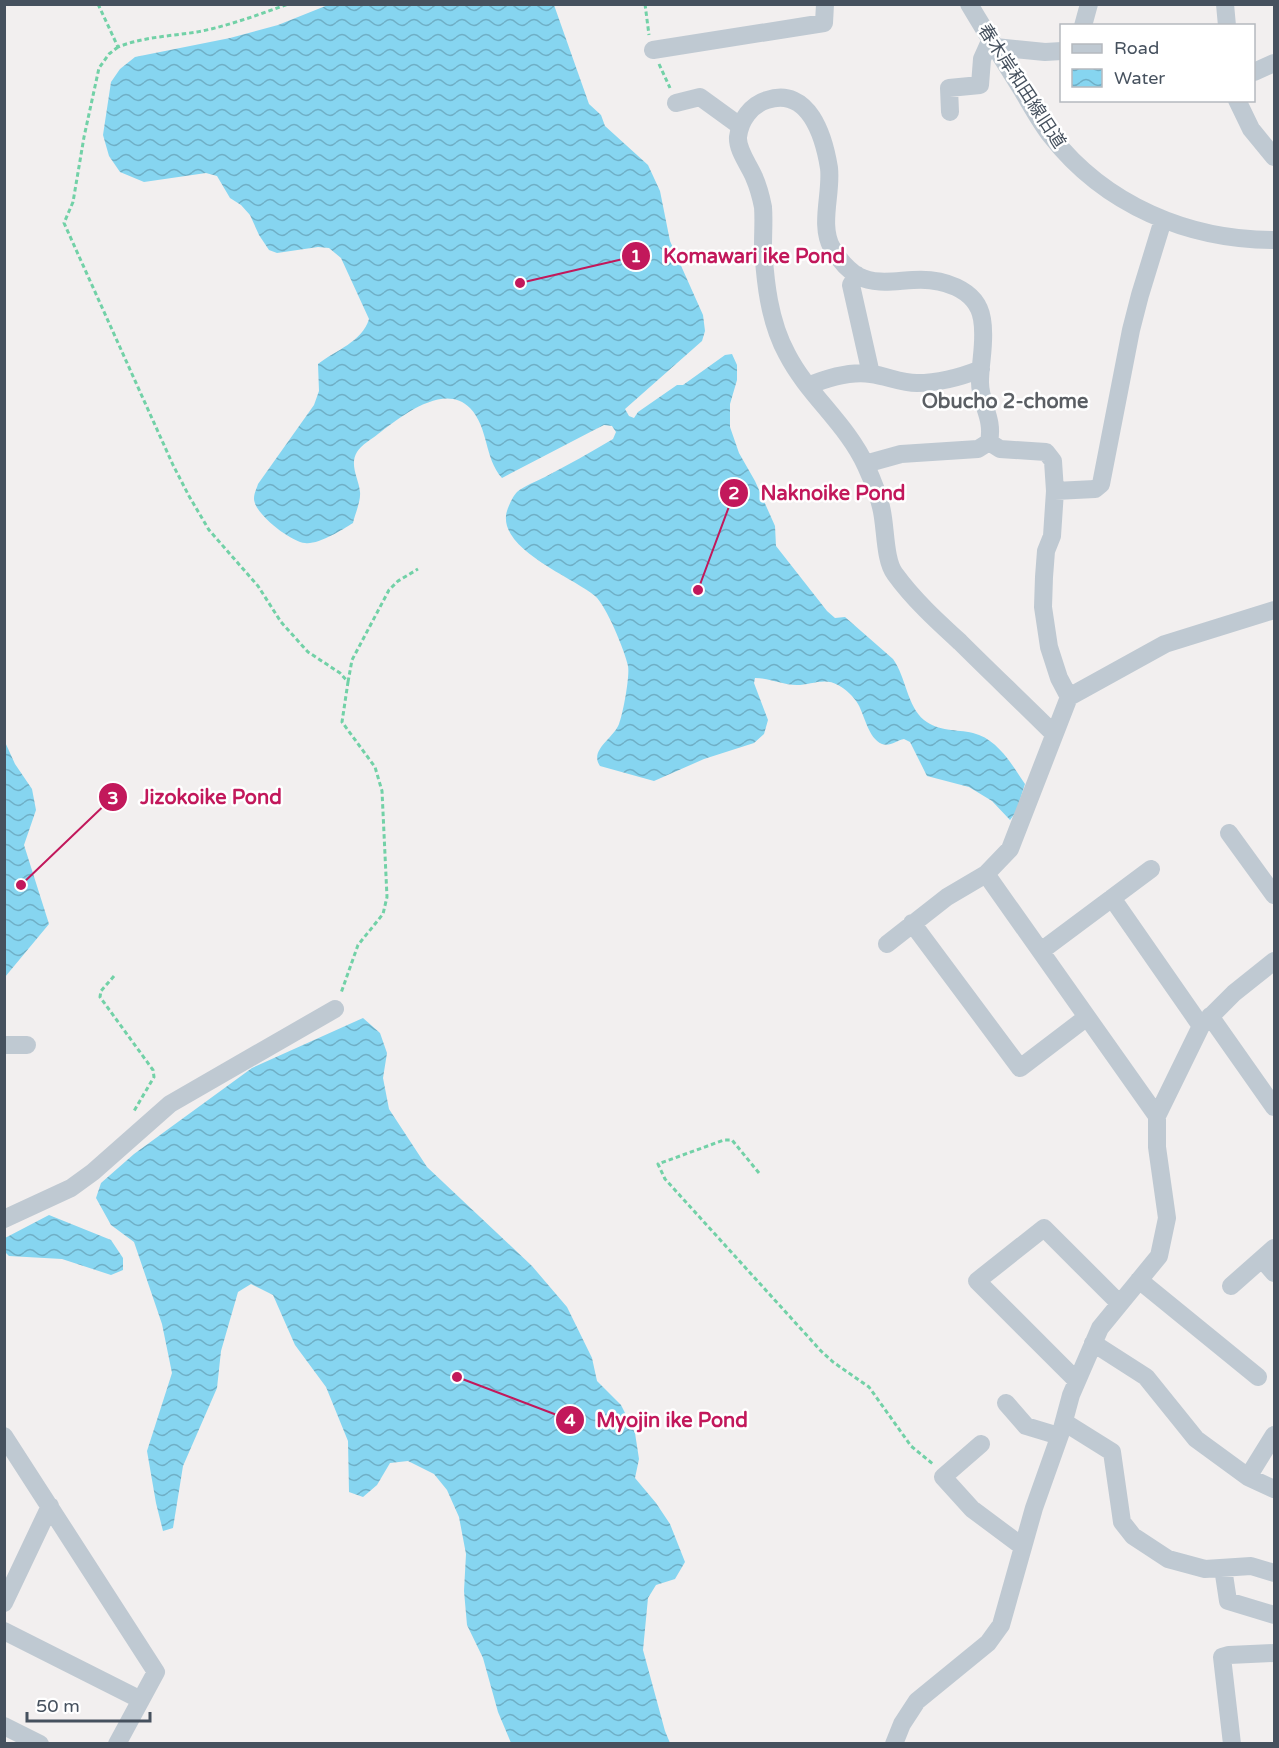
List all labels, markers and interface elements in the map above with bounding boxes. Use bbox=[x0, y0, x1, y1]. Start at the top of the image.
street label: 春木岸和田線旧道 bbox=[974, 20, 1070, 152]
legend bbox=[1060, 24, 1255, 102]
text: Road bbox=[1114, 37, 1159, 59]
text: Water bbox=[1114, 67, 1165, 89]
callout: Komawari ike Pond bbox=[621, 237, 857, 275]
text: 1 bbox=[630, 245, 642, 267]
text: Komawari ike Pond bbox=[663, 245, 845, 269]
district label: Obucho 2-chome bbox=[922, 390, 1088, 414]
callout: Naknoike Pond bbox=[719, 474, 918, 512]
text: 2 bbox=[728, 482, 740, 504]
text: Naknoike Pond bbox=[761, 482, 905, 506]
callout: Jizokoike Pond bbox=[98, 778, 294, 816]
text: Jizokoike Pond bbox=[139, 786, 282, 810]
text: 3 bbox=[107, 787, 119, 809]
callout: Myojin ike Pond bbox=[555, 1401, 760, 1439]
text: 4 bbox=[564, 1409, 576, 1431]
text: Myojin ike Pond bbox=[596, 1409, 748, 1433]
scale bar bbox=[27, 1685, 150, 1723]
text: 50 m bbox=[36, 1695, 80, 1717]

